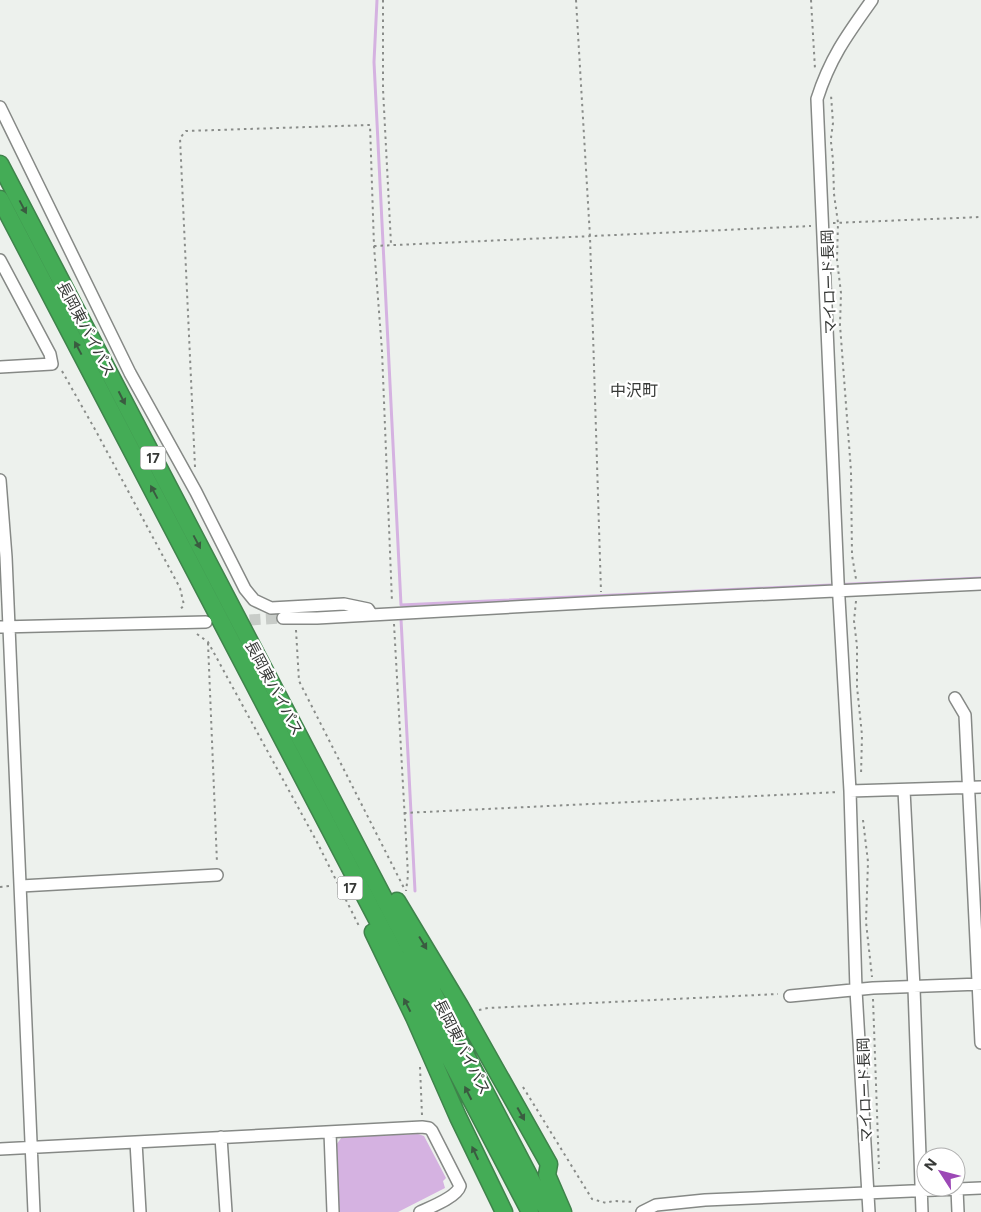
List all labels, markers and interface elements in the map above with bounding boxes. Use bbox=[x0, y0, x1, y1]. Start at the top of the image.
one-way arrow bbox=[18, 201, 27, 214]
street label: マイロード長岡 bbox=[818, 229, 840, 335]
street label: 長岡東バイパス bbox=[53, 279, 119, 379]
one-way arrow bbox=[74, 341, 82, 356]
district label: 中沢町 bbox=[610, 381, 658, 400]
one-way arrow bbox=[118, 391, 126, 405]
road number: 17 bbox=[140, 446, 166, 469]
one-way arrow bbox=[150, 485, 158, 500]
one-way arrow bbox=[193, 535, 201, 549]
street label: 長岡東バイパス bbox=[241, 638, 307, 738]
road number: 17 bbox=[338, 876, 362, 900]
one-way arrow bbox=[418, 937, 427, 950]
street label: 長岡東バイパス bbox=[430, 996, 494, 1098]
one-way arrow bbox=[403, 997, 411, 1012]
street label: マイロード長岡 bbox=[854, 1037, 876, 1143]
one-way arrow bbox=[464, 1086, 473, 1100]
one-way arrow bbox=[517, 1107, 525, 1122]
one-way arrow bbox=[470, 1145, 479, 1160]
north arrow bbox=[916, 1147, 966, 1197]
text: N bbox=[921, 1155, 941, 1174]

